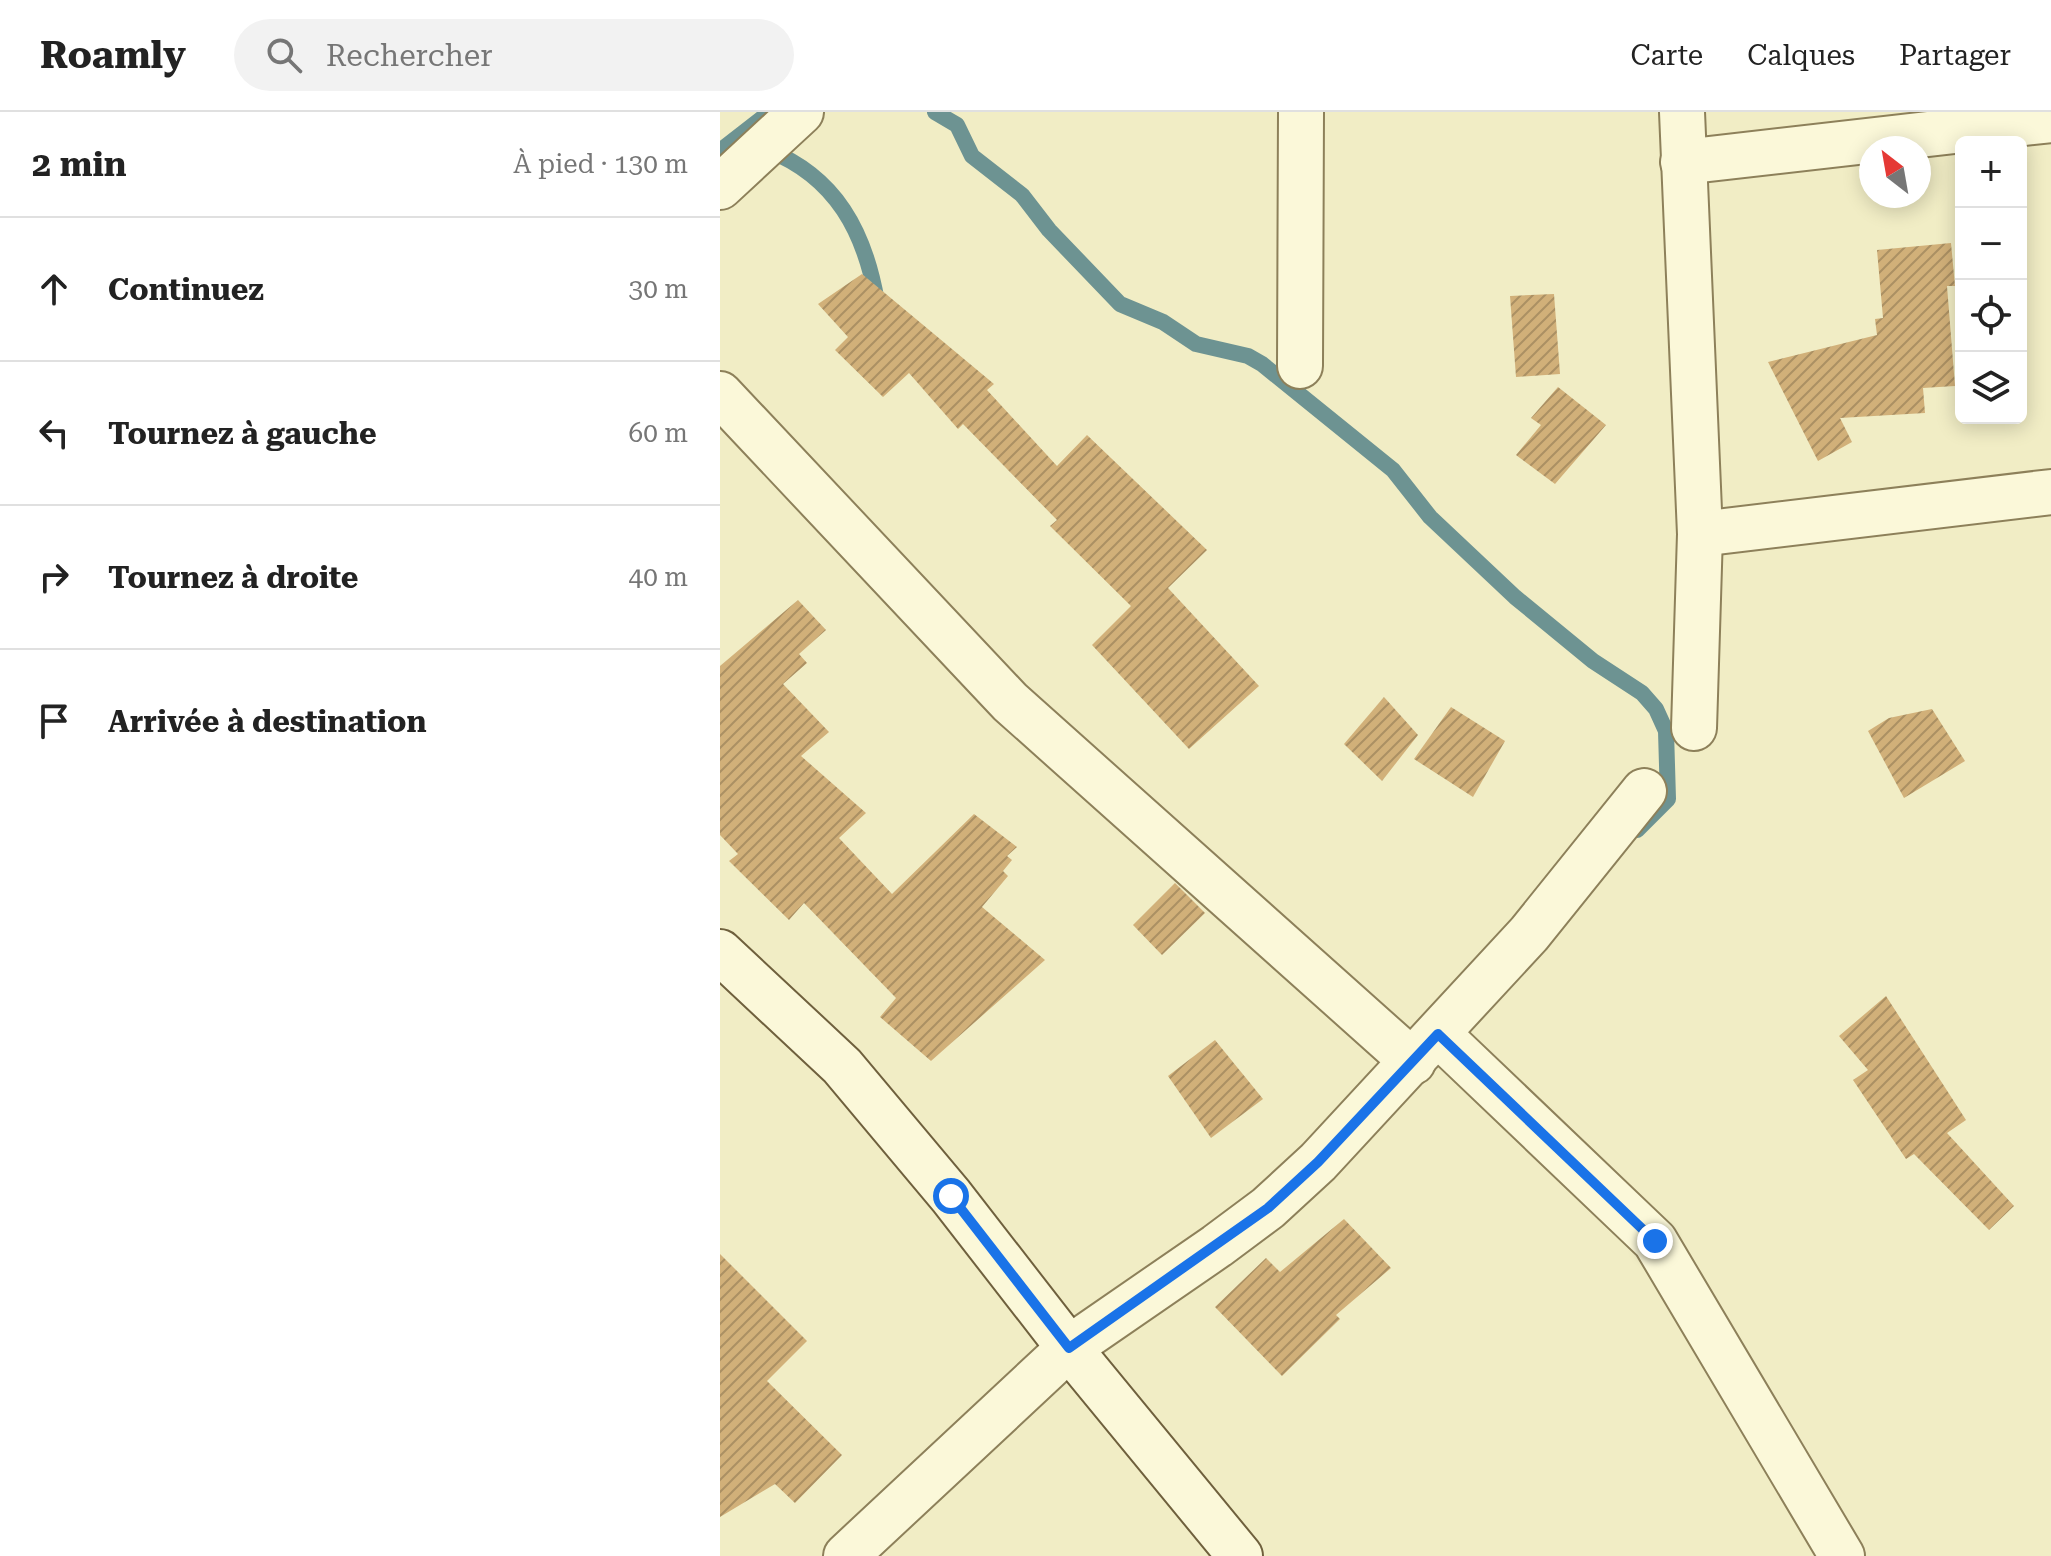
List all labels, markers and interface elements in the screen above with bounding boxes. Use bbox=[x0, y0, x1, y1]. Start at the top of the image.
search box bbox=[234, 19, 794, 91]
text: Roamly bbox=[40, 33, 186, 77]
icon: search bbox=[262, 33, 306, 77]
text: Rechercher bbox=[326, 38, 493, 73]
text: Carte bbox=[1631, 39, 1703, 72]
text: Calques bbox=[1747, 39, 1855, 72]
text: Partager bbox=[1899, 39, 2011, 72]
north arrow bbox=[1859, 136, 1931, 208]
map controls bbox=[1955, 136, 2027, 424]
button: + bbox=[1955, 136, 2027, 208]
text: 2 min bbox=[32, 144, 127, 184]
text: À pied · 130 m bbox=[513, 149, 688, 179]
button: − bbox=[1955, 208, 2027, 280]
icon: ahead bbox=[32, 267, 76, 311]
text: Continuez bbox=[108, 272, 264, 307]
text: 30 m bbox=[629, 274, 688, 304]
button: locate bbox=[1955, 280, 2027, 352]
button: layers bbox=[1955, 352, 2027, 424]
icon: left bbox=[32, 411, 76, 455]
text: Tournez à gauche bbox=[108, 416, 377, 451]
text: 60 m bbox=[629, 418, 688, 448]
icon: right bbox=[32, 555, 76, 599]
text: Tournez à droite bbox=[108, 560, 358, 595]
text: 40 m bbox=[629, 562, 688, 592]
icon: arrive bbox=[32, 699, 76, 743]
text: Arrivée à destination bbox=[108, 704, 427, 739]
route start bbox=[933, 1178, 969, 1214]
route end bbox=[1637, 1223, 1673, 1259]

